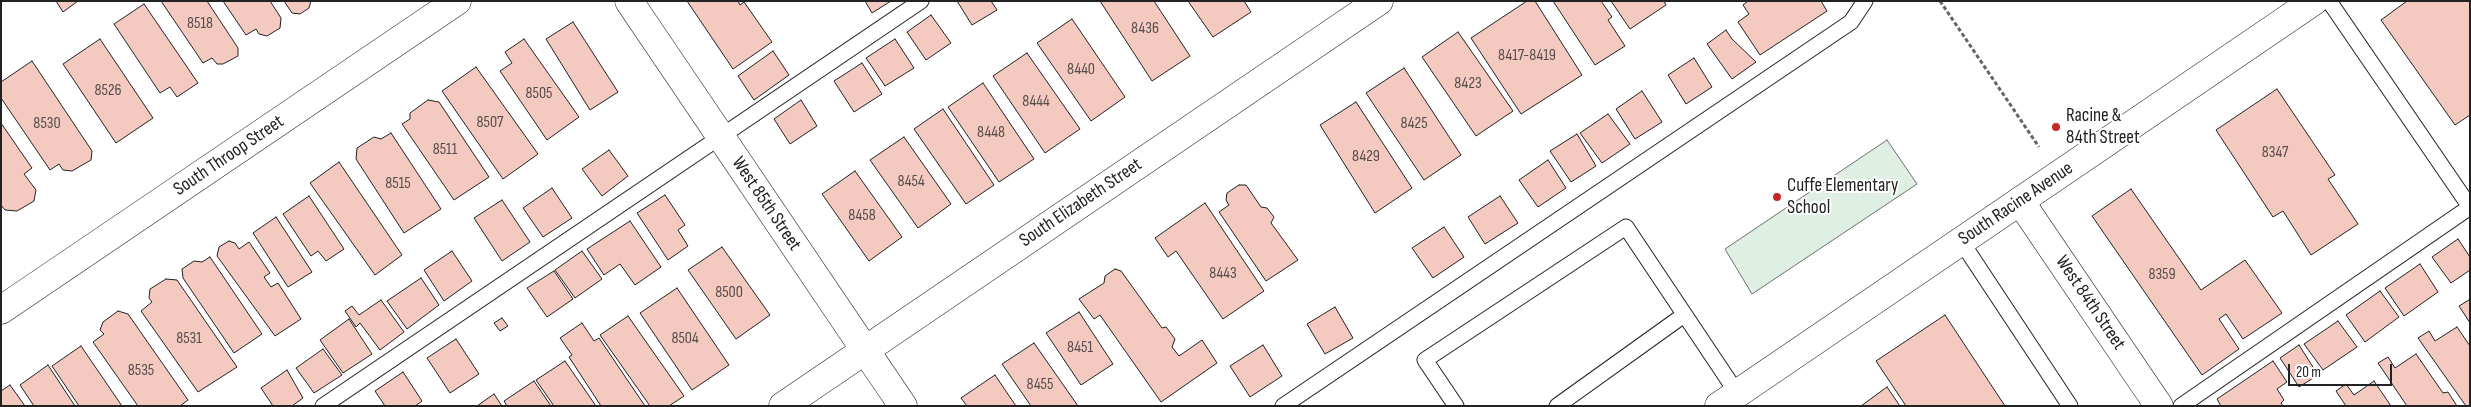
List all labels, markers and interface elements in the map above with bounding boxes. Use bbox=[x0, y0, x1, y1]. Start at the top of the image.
house number: 8518 bbox=[187, 14, 213, 34]
house number: 8436 bbox=[1131, 19, 1159, 39]
house number: 8417-8419 bbox=[1498, 46, 1556, 66]
house number: 8440 bbox=[1067, 60, 1095, 80]
house number: 8423 bbox=[1454, 74, 1482, 94]
house number: 8526 bbox=[94, 81, 122, 101]
house number: 8505 bbox=[526, 84, 552, 104]
house number: 8444 bbox=[1022, 92, 1050, 112]
place label: Racine & 84th Street bbox=[2066, 105, 2140, 149]
street label: South Throop Street bbox=[169, 111, 289, 201]
house number: 8507 bbox=[477, 113, 503, 133]
house number: 8530 bbox=[33, 114, 61, 134]
house number: 8425 bbox=[1400, 114, 1428, 134]
marker: Racine & 84th Street bbox=[2050, 121, 2062, 133]
house number: 8448 bbox=[977, 123, 1005, 143]
house number: 8511 bbox=[433, 140, 457, 160]
house number: 8347 bbox=[2262, 143, 2288, 163]
house number: 8429 bbox=[1352, 147, 1380, 167]
street label: West 85th Street bbox=[726, 153, 806, 255]
street label: South Elizabeth Street bbox=[1015, 154, 1147, 252]
street label: South Racine Avenue bbox=[1954, 157, 2078, 251]
house number: 8454 bbox=[897, 172, 925, 192]
house number: 8515 bbox=[385, 174, 411, 194]
place label: Cuffe Elementary School bbox=[1787, 175, 1898, 219]
marker: Cuffe Elementary School bbox=[1771, 191, 1783, 203]
house number: 8458 bbox=[848, 206, 876, 226]
street label: West 84th Street bbox=[2050, 251, 2130, 355]
house number: 8443 bbox=[1209, 264, 1237, 284]
house number: 8359 bbox=[2148, 265, 2176, 285]
house number: 8500 bbox=[715, 283, 743, 303]
house number: 8531 bbox=[176, 329, 202, 349]
house number: 8504 bbox=[671, 329, 699, 349]
house number: 8451 bbox=[1067, 338, 1093, 358]
scale bar bbox=[2291, 354, 2395, 386]
house number: 8535 bbox=[128, 361, 154, 381]
text: 20 m bbox=[2296, 363, 2321, 382]
house number: 8455 bbox=[1027, 375, 1053, 395]

